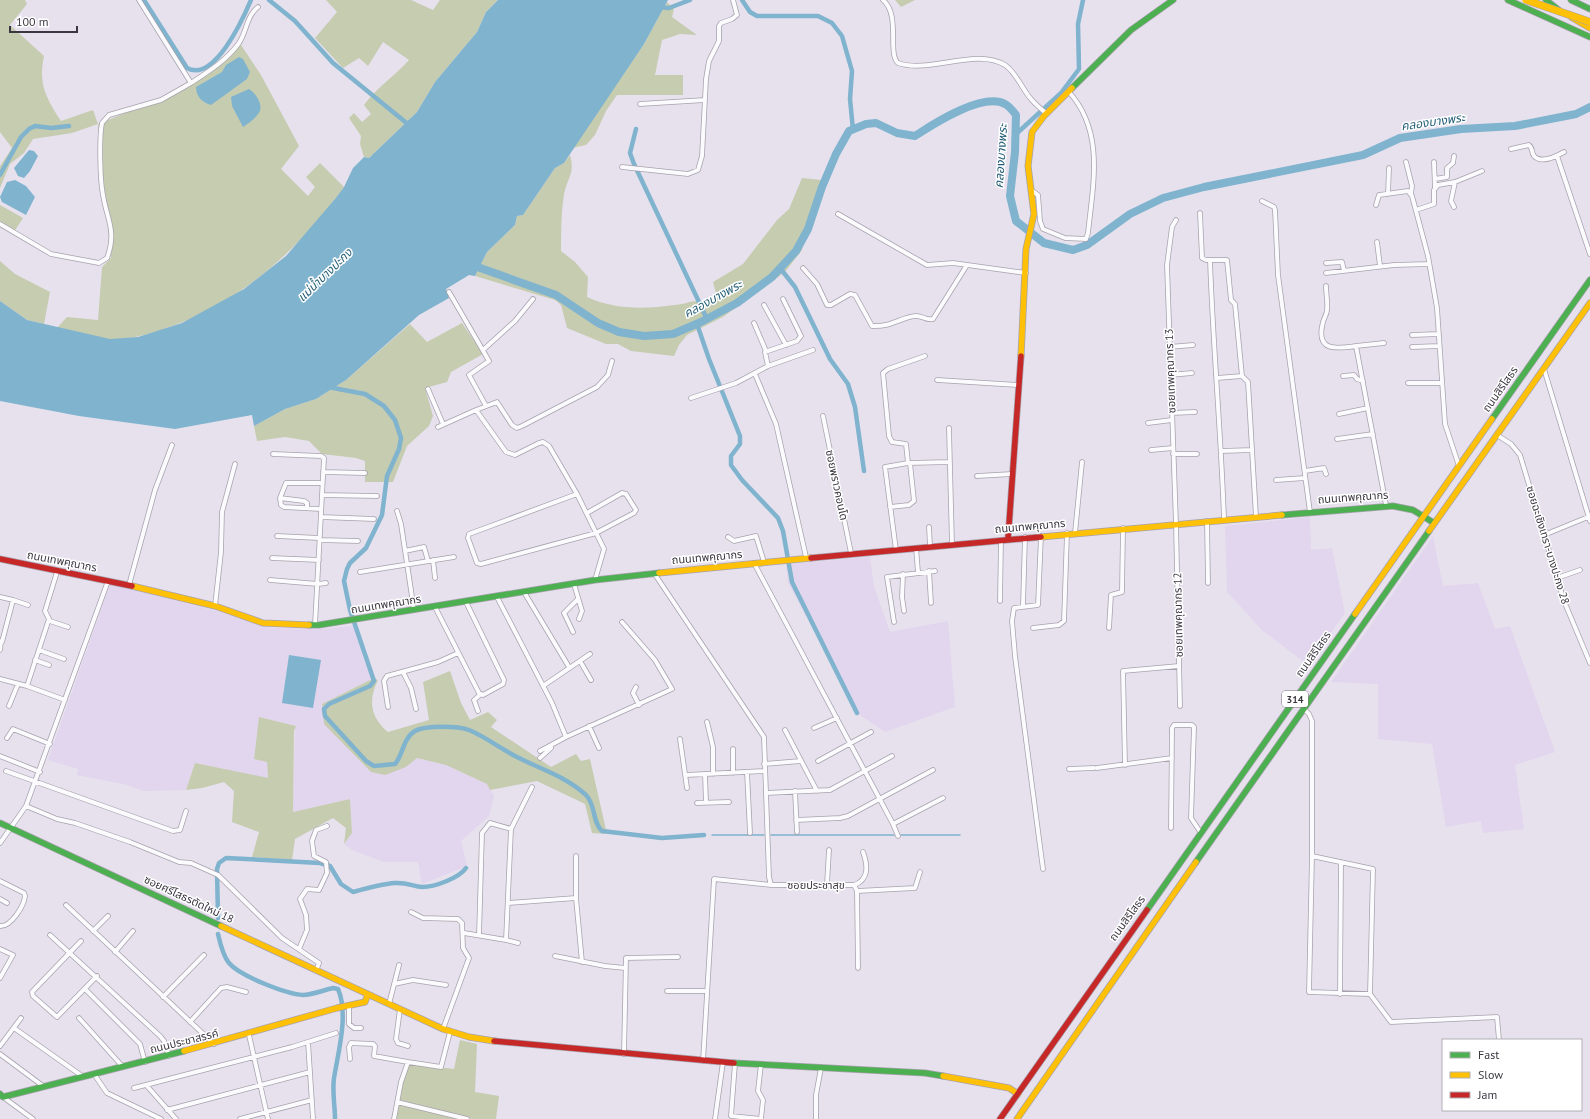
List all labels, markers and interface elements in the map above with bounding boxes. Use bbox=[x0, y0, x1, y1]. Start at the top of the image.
scale bar bbox=[10, 8, 77, 34]
text: 100 m bbox=[16, 14, 49, 29]
water label: คลองบางพระ bbox=[1400, 109, 1467, 133]
water label: คลองบางพระ bbox=[991, 122, 1010, 189]
water label: แม่น้ำบางปะกง bbox=[294, 244, 355, 304]
water label: คลองบางพระ bbox=[681, 276, 745, 321]
street label: ซอยเทพคุณากร 13 bbox=[1162, 328, 1178, 414]
street label: ถนนสิริโสธร bbox=[1479, 363, 1521, 415]
street label: ซอยพราวคอนโด bbox=[823, 448, 851, 522]
street label: ซอยฉะเชิงเทรา-บางปะกง 28 bbox=[1523, 484, 1573, 606]
street label: ถนนเทพคุณากร bbox=[1317, 488, 1389, 506]
street label: ถนนเทพคุณากร bbox=[994, 516, 1066, 536]
street label: ถนนเทพคุณากร bbox=[26, 547, 98, 575]
street label: ถนนเทพคุณากร bbox=[671, 547, 743, 567]
street label: ซอยเทพคุณากร 12 bbox=[1170, 573, 1186, 657]
street label: ถนนเทพคุณากร bbox=[350, 592, 422, 616]
street label: ถนนสิริโสธร bbox=[1292, 628, 1334, 680]
road number: 314 bbox=[1282, 691, 1308, 707]
street label: ซอยศรีโสธรตัดใหม่ 18 bbox=[142, 872, 236, 926]
street label: ซอยประชาสุข bbox=[787, 878, 845, 892]
street label: ถนนสิริโสธร bbox=[1106, 893, 1148, 943]
street label: ถนนประชาสรรค์ bbox=[148, 1026, 220, 1056]
legend bbox=[1442, 1039, 1582, 1111]
text: Fast bbox=[1478, 1047, 1499, 1062]
text: Slow bbox=[1478, 1067, 1503, 1082]
text: Jam bbox=[1477, 1087, 1497, 1102]

